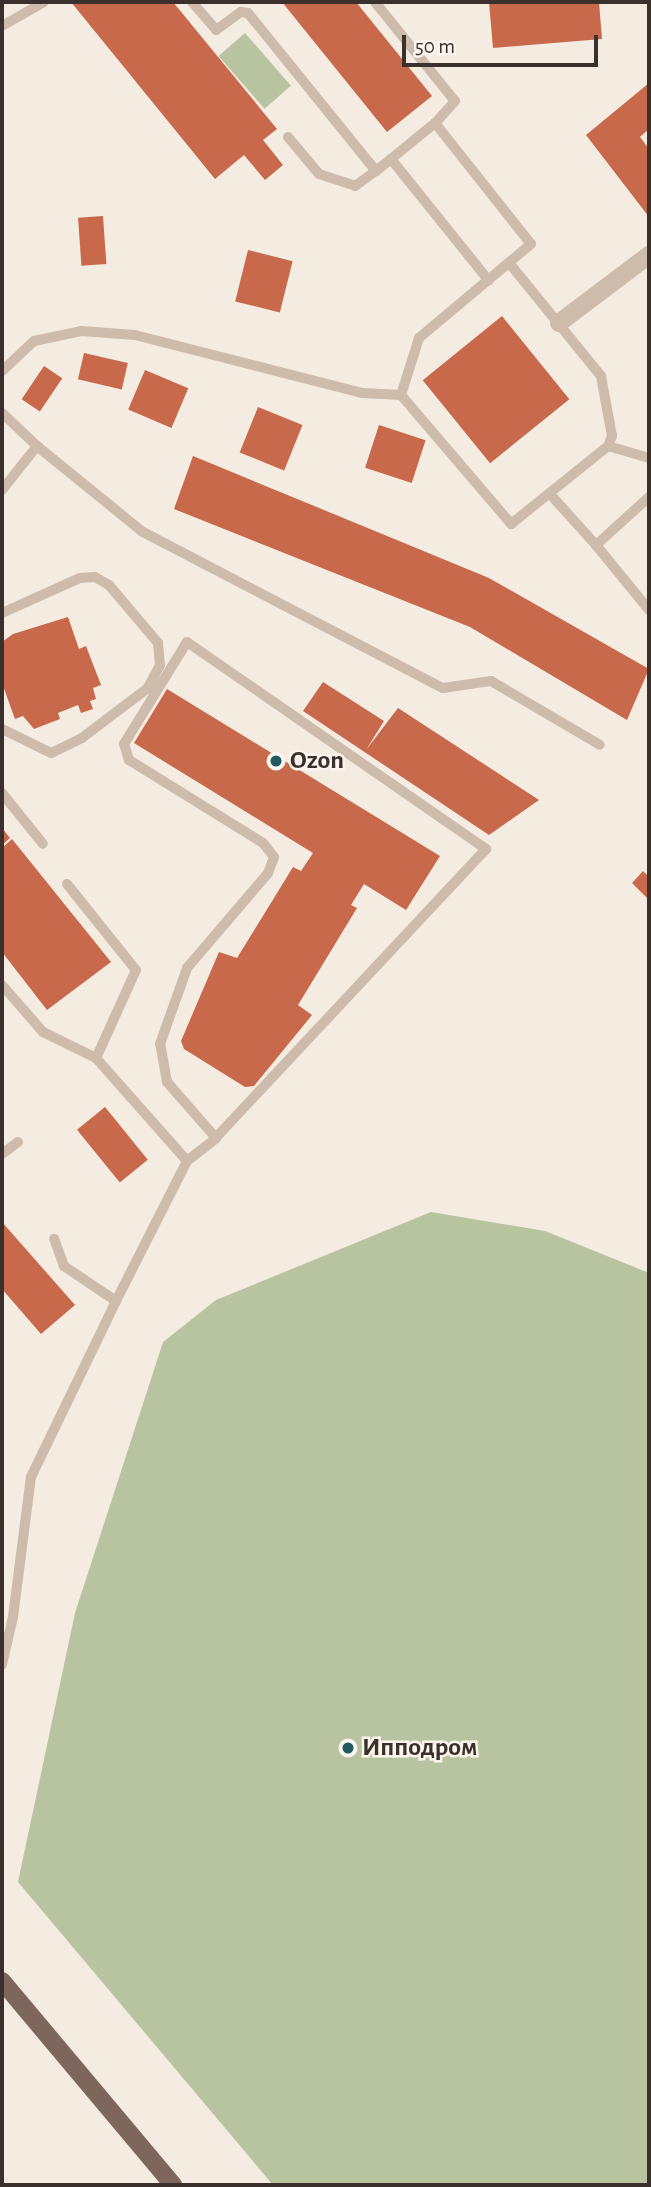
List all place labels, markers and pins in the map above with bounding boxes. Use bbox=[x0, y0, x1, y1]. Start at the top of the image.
place label: Ozon bbox=[290, 745, 344, 777]
marker: Ozon bbox=[268, 753, 284, 769]
place label: Ипподром bbox=[362, 1732, 477, 1764]
marker: Ипподром bbox=[340, 1740, 356, 1756]

